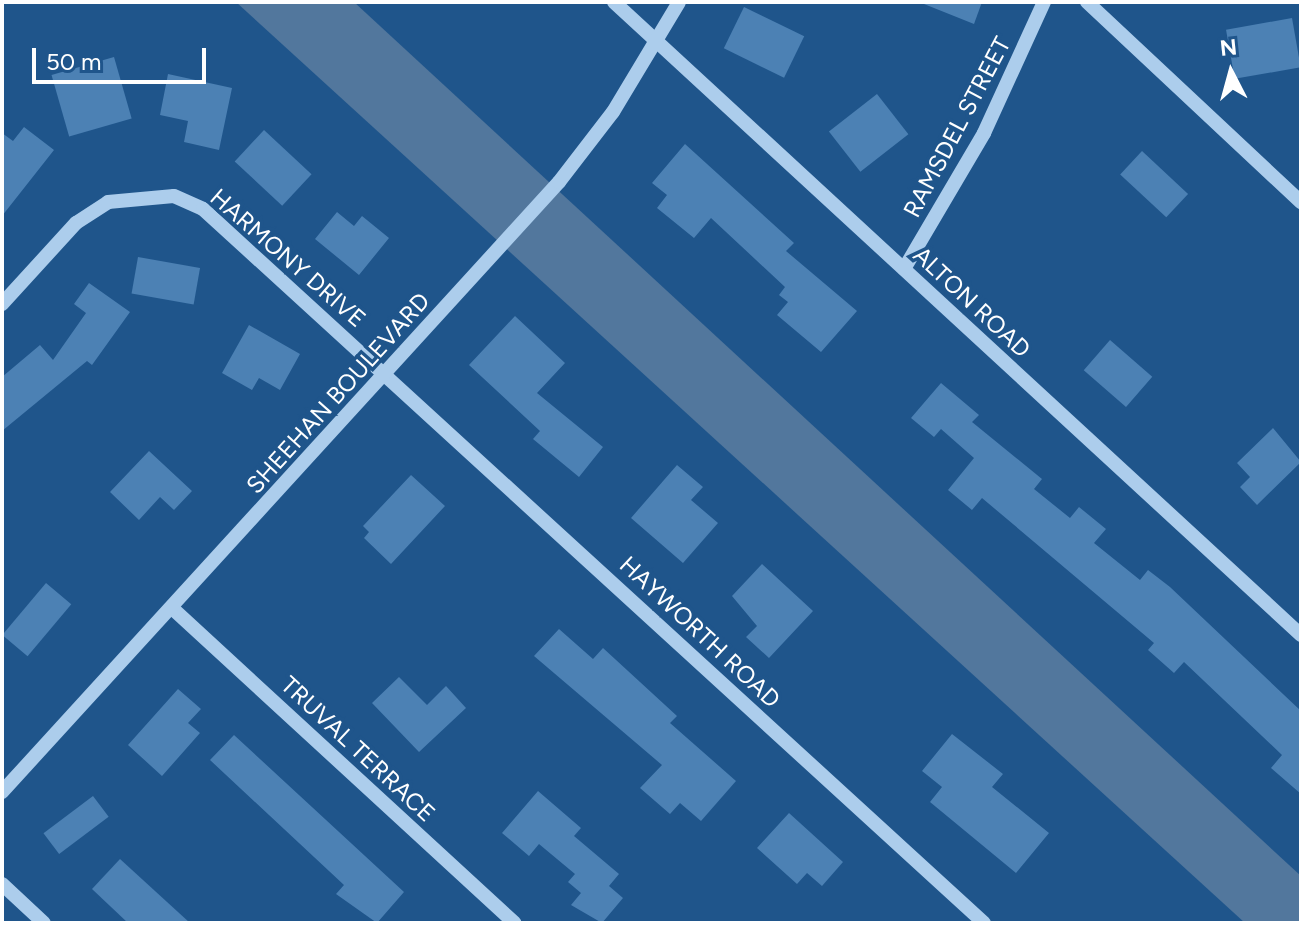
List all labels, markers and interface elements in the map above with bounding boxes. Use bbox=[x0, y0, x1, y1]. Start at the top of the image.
scale bar bbox=[36, 32, 210, 82]
street label: RAMSDEL STREET bbox=[897, 32, 1017, 222]
north arrow bbox=[1191, 32, 1271, 112]
text: N bbox=[1219, 33, 1238, 62]
text: 50 m bbox=[46, 47, 102, 76]
street label: HARMONY DRIVE bbox=[205, 183, 371, 333]
street label: ALTON ROAD bbox=[907, 240, 1037, 364]
street label: SHEEHAN BOULEVARD bbox=[240, 287, 436, 499]
street label: HAYWORTH ROAD bbox=[614, 550, 786, 714]
street label: TRUVAL TERRACE bbox=[275, 670, 441, 828]

